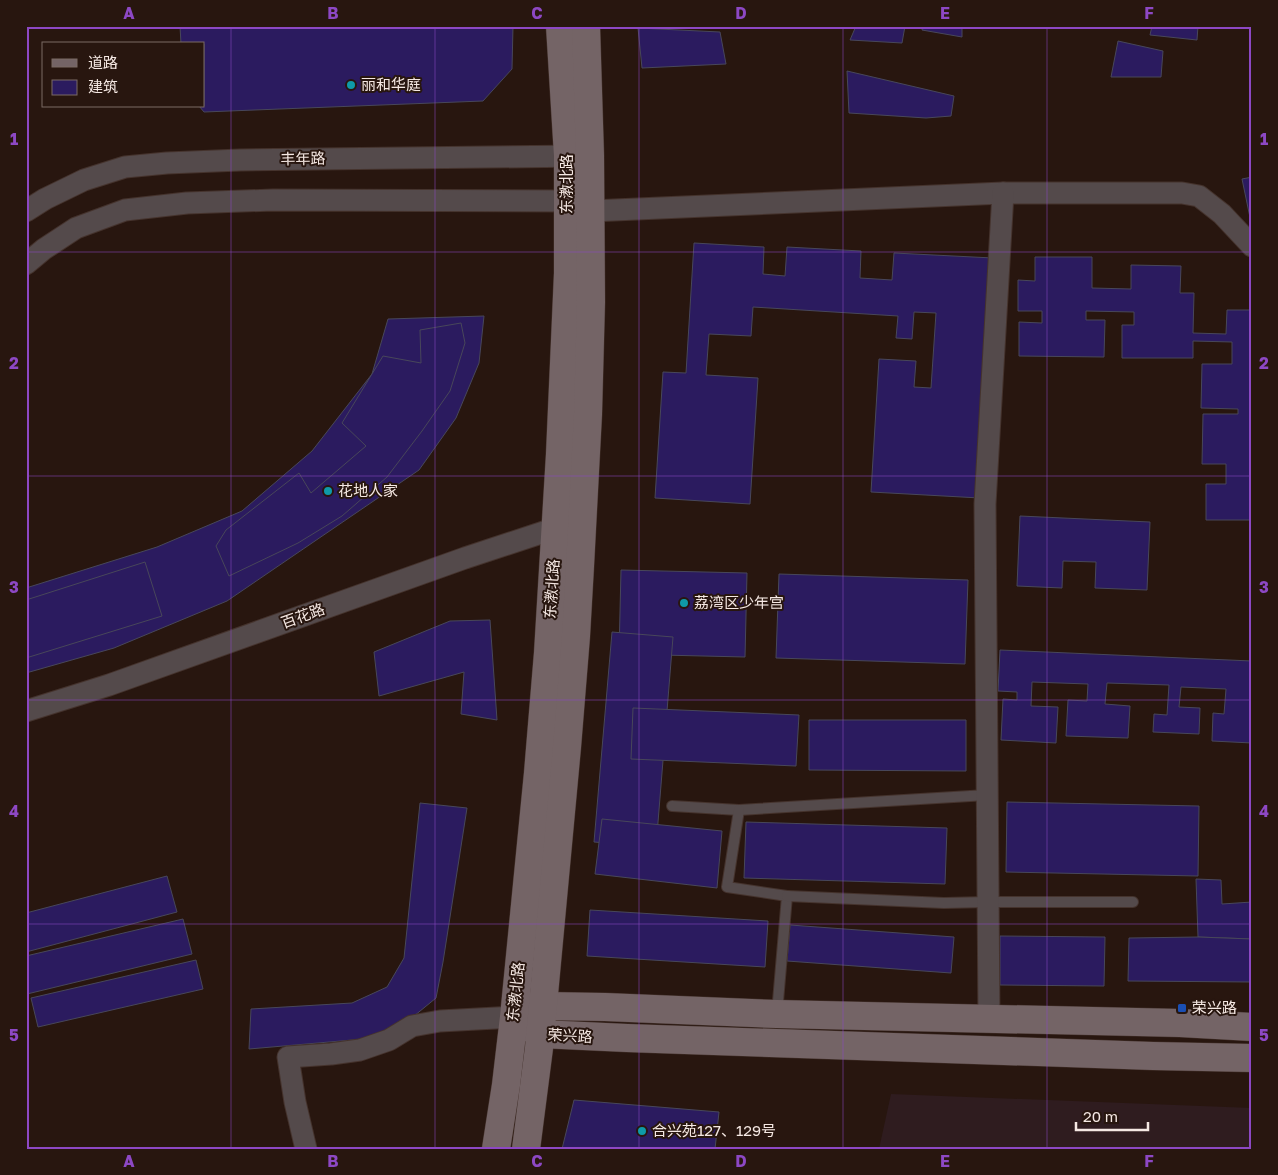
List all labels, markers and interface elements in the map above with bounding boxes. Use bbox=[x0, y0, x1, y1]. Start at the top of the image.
text: A bbox=[123, 3, 135, 23]
text: B bbox=[327, 3, 339, 23]
text: C bbox=[531, 3, 543, 23]
text: D bbox=[735, 3, 747, 23]
text: E bbox=[940, 3, 950, 23]
text: F bbox=[1144, 3, 1154, 23]
legend bbox=[42, 42, 205, 108]
text: 道路 bbox=[88, 53, 118, 71]
place label: 丽和华庭 bbox=[361, 75, 421, 93]
text: 建筑 bbox=[88, 77, 118, 95]
marker: 丽和华庭 bbox=[345, 79, 357, 91]
text: 1 bbox=[10, 129, 18, 149]
text: 1 bbox=[1260, 129, 1268, 149]
street label: 丰年路 bbox=[280, 149, 326, 167]
street label: 东漖北路 bbox=[557, 154, 575, 214]
text: 2 bbox=[9, 353, 19, 373]
text: 2 bbox=[1259, 353, 1269, 373]
place label: 花地人家 bbox=[338, 481, 398, 499]
marker: 花地人家 bbox=[322, 485, 334, 497]
street label: 东漖北路 bbox=[540, 558, 562, 619]
text: 3 bbox=[9, 577, 19, 597]
text: 3 bbox=[1259, 577, 1269, 597]
place label: 荔湾区少年宫 bbox=[694, 593, 784, 611]
marker: 荔湾区少年宫 bbox=[678, 597, 690, 609]
street label: 百花路 bbox=[278, 599, 327, 631]
text: 4 bbox=[9, 801, 19, 821]
text: 4 bbox=[1259, 801, 1269, 821]
street label: 东漖北路 bbox=[503, 961, 527, 1023]
place label: 荣兴路 bbox=[1192, 998, 1237, 1016]
marker: 荣兴路 bbox=[1176, 1002, 1188, 1014]
text: 5 bbox=[9, 1025, 19, 1045]
street label: 荣兴路 bbox=[547, 1025, 593, 1045]
text: 5 bbox=[1259, 1025, 1269, 1045]
scale bar bbox=[1076, 1100, 1148, 1132]
text: 20 m bbox=[1083, 1107, 1118, 1125]
place label: 合兴苑127、129号 bbox=[652, 1121, 776, 1139]
marker: 合兴苑127、129号 bbox=[636, 1125, 648, 1137]
text: A bbox=[123, 1151, 135, 1171]
text: B bbox=[327, 1151, 339, 1171]
text: C bbox=[531, 1151, 543, 1171]
text: D bbox=[735, 1151, 747, 1171]
text: E bbox=[940, 1151, 950, 1171]
text: F bbox=[1144, 1151, 1154, 1171]

